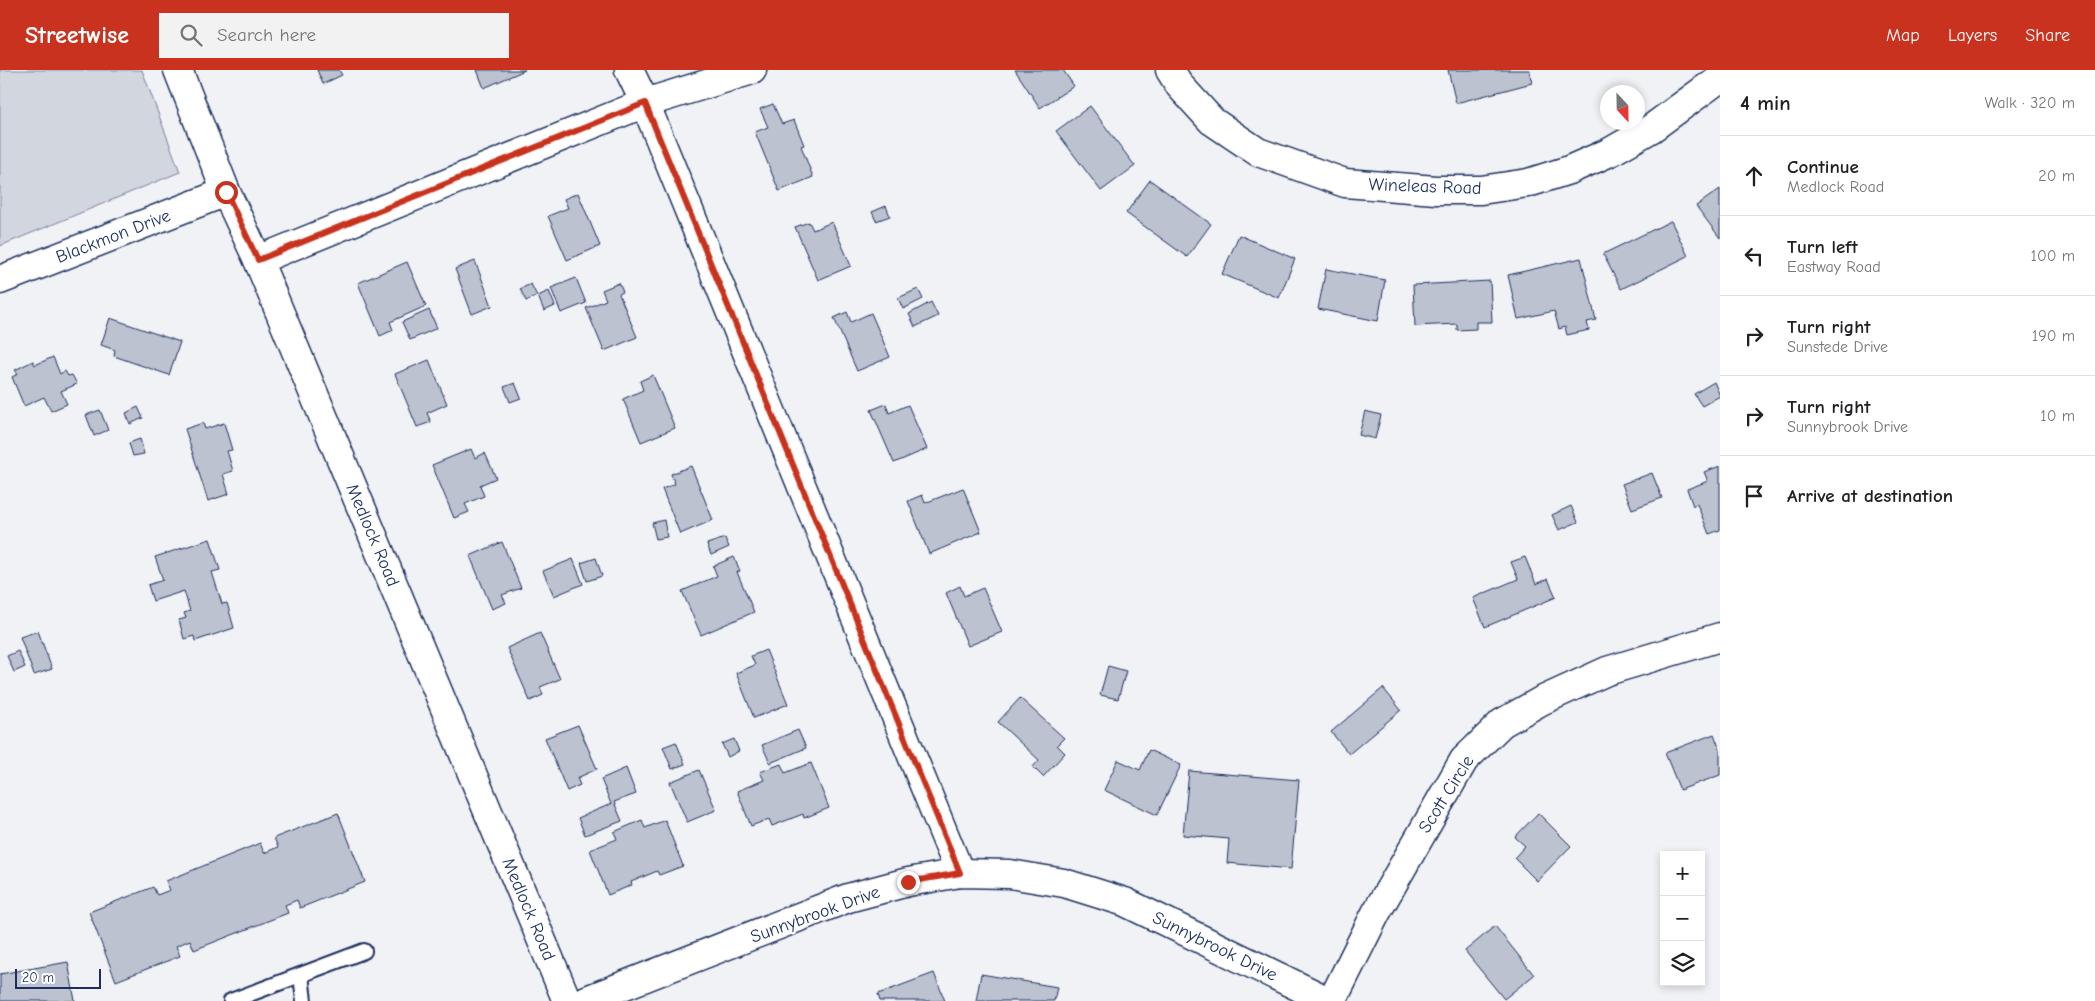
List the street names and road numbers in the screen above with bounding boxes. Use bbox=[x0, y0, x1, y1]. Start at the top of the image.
street label: Wineleas Road bbox=[1368, 174, 1482, 199]
street label: Blackmon Drive bbox=[53, 205, 173, 268]
street label: Medlock Road bbox=[342, 481, 404, 590]
street label: Scott Circle bbox=[1414, 752, 1479, 837]
street label: Medlock Road bbox=[498, 855, 560, 964]
street label: Sunnybrook Drive bbox=[748, 881, 883, 948]
street label: Sunnybrook Drive bbox=[1149, 907, 1281, 986]

